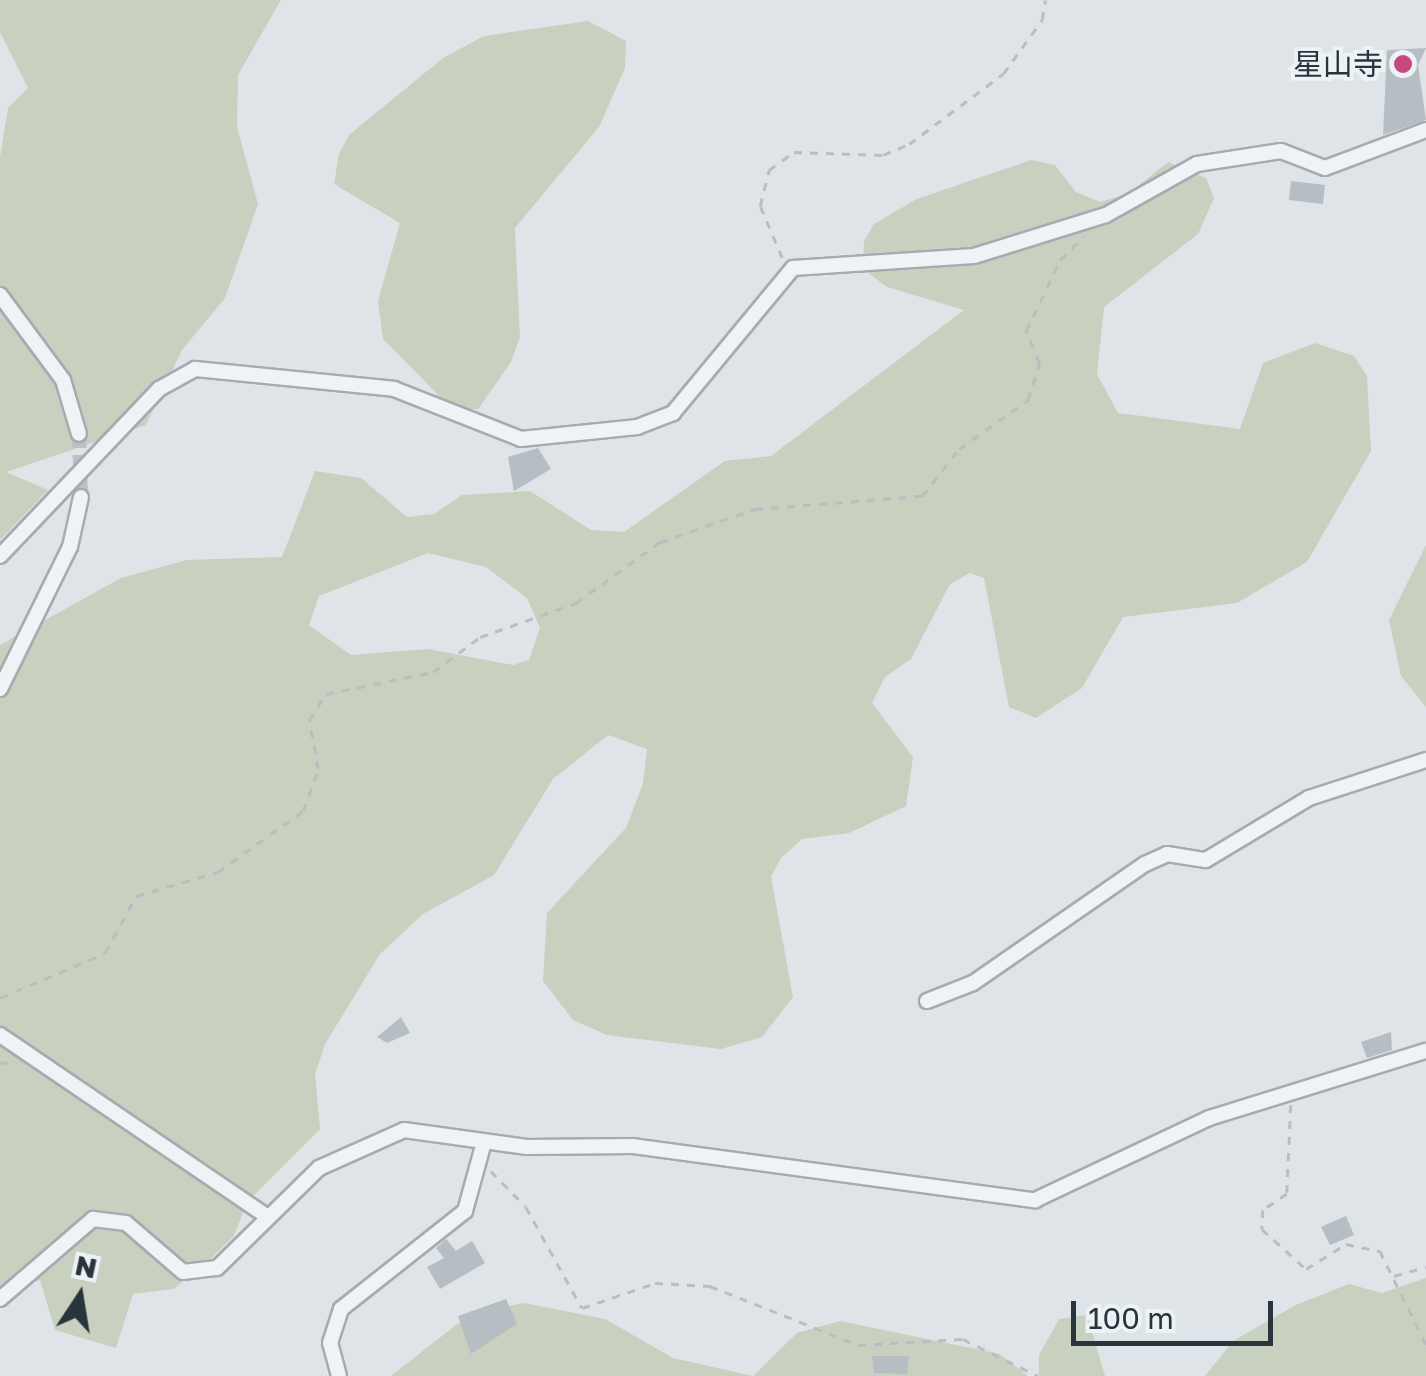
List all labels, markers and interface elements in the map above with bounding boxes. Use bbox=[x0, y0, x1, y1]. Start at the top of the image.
place label: 星山寺 bbox=[1293, 46, 1383, 82]
marker: 星山寺 bbox=[1392, 53, 1414, 75]
north arrow bbox=[30, 1246, 130, 1346]
text: N bbox=[73, 1248, 100, 1285]
scale bar bbox=[1076, 1281, 1278, 1343]
text: 100 m bbox=[1088, 1300, 1174, 1336]

